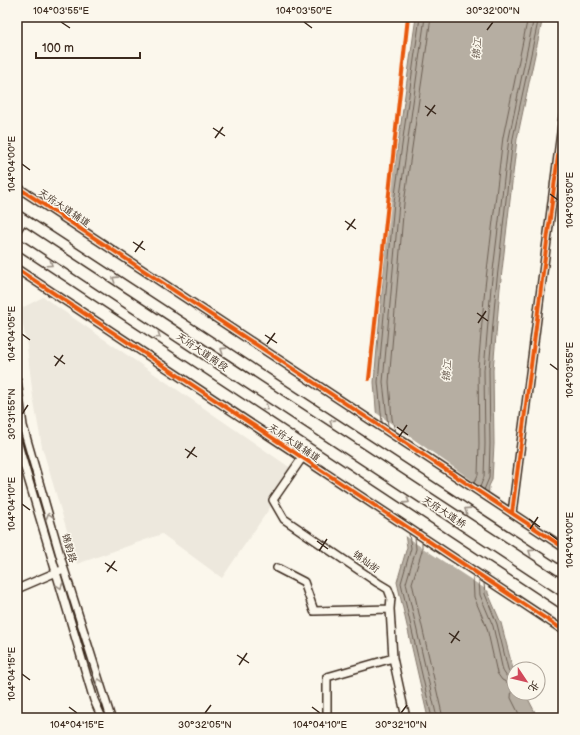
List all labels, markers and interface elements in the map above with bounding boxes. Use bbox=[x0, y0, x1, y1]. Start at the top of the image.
text: 104°03'55"E bbox=[33, 5, 89, 17]
text: 104°03'50"E bbox=[276, 5, 333, 17]
text: 30°32'00"N bbox=[466, 5, 520, 17]
scale bar bbox=[36, 34, 140, 60]
water label: 锦江 bbox=[470, 36, 485, 61]
text: 100 m bbox=[42, 41, 74, 56]
text: 104°04'00"E bbox=[6, 135, 18, 192]
text: 104°03'50"E bbox=[564, 171, 576, 228]
street label: 天府大道辅道 bbox=[36, 186, 92, 230]
one-way arrow bbox=[45, 259, 52, 266]
one-way arrow bbox=[112, 276, 119, 284]
text: 104°04'05"E bbox=[6, 305, 18, 362]
street label: 天府大道南段 bbox=[174, 330, 230, 374]
one-way arrow bbox=[154, 331, 161, 339]
text: 104°03'55"E bbox=[564, 342, 576, 398]
one-way arrow bbox=[221, 348, 228, 355]
water label: 锦江 bbox=[440, 358, 455, 383]
text: 30°31'55"N bbox=[6, 388, 18, 440]
one-way arrow bbox=[262, 403, 269, 411]
one-way arrow bbox=[329, 419, 336, 427]
street label: 天府大道辅道 bbox=[266, 421, 322, 465]
text: 104°04'10"E bbox=[6, 476, 18, 531]
street label: 天府大道桥 bbox=[420, 493, 468, 531]
one-way arrow bbox=[403, 496, 410, 504]
one-way arrow bbox=[464, 507, 471, 515]
text: 104°04'00"E bbox=[564, 511, 576, 568]
one-way arrow bbox=[45, 513, 54, 520]
street label: 锦韵路 bbox=[59, 532, 79, 564]
street label: 锦灿街 bbox=[350, 548, 382, 576]
one-way arrow bbox=[528, 550, 535, 557]
one-way arrow bbox=[55, 582, 63, 589]
text: 104°04'15"E bbox=[6, 646, 18, 701]
north arrow bbox=[506, 661, 546, 701]
one-way arrow bbox=[95, 678, 104, 685]
text: 北 bbox=[525, 678, 542, 695]
text: 104°04'15"E bbox=[50, 719, 105, 731]
text: 30°32'05"N bbox=[178, 719, 232, 731]
text: 104°04'10"E bbox=[293, 719, 348, 731]
text: 30°32'10"N bbox=[375, 719, 427, 731]

